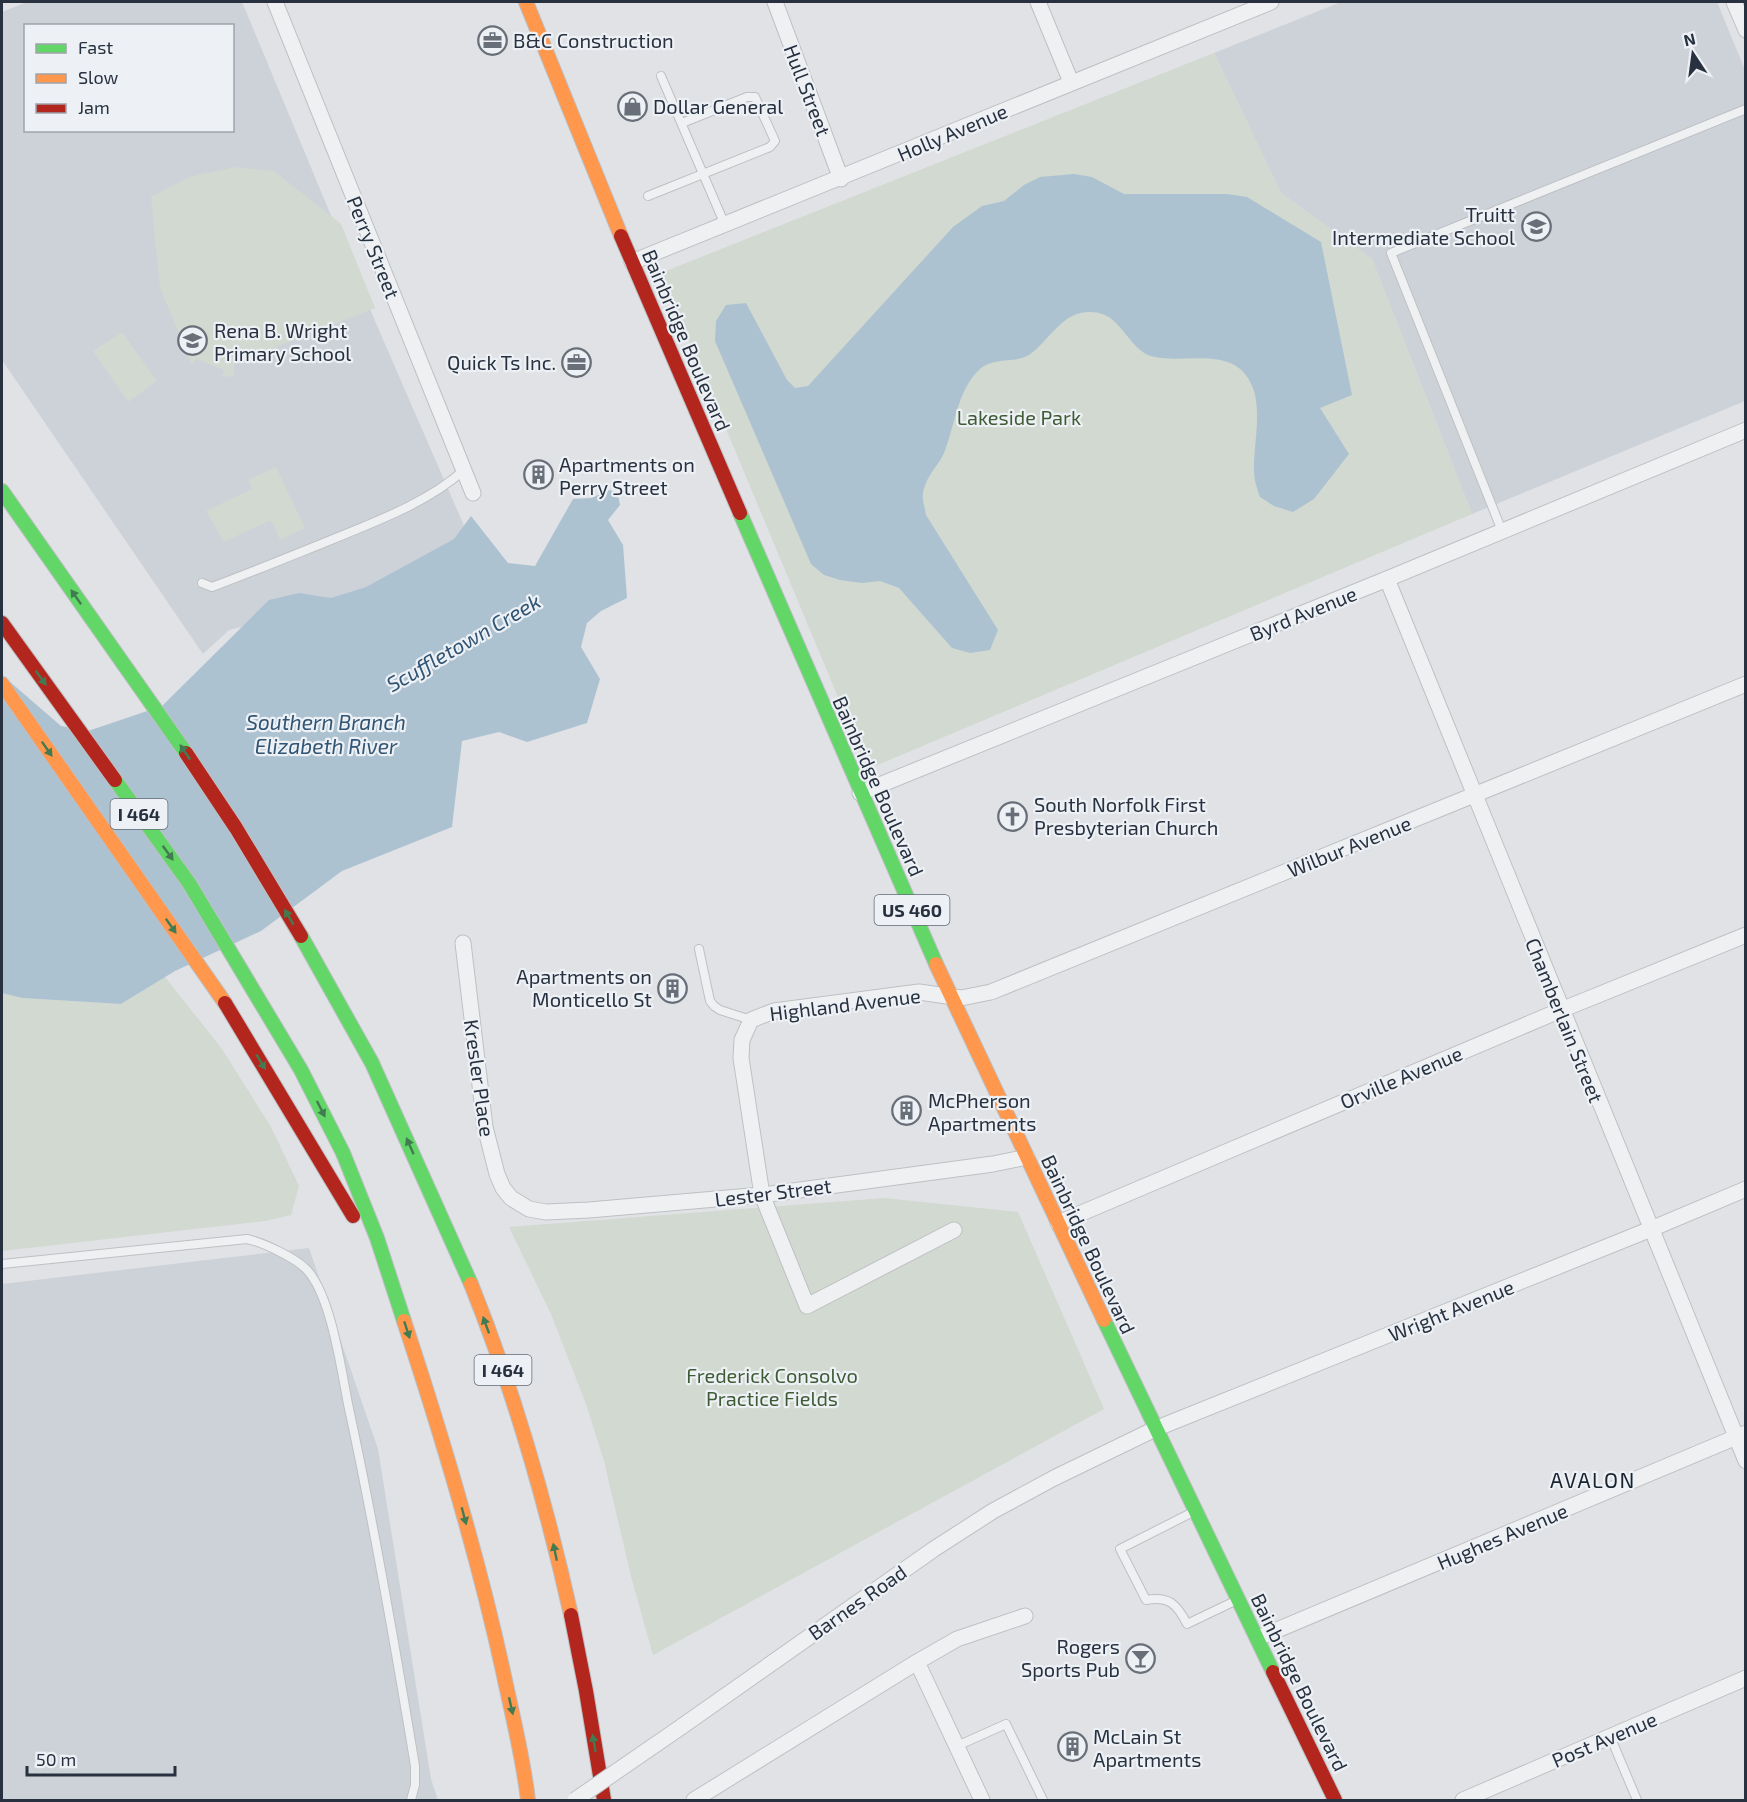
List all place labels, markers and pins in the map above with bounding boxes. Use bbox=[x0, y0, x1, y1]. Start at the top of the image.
office icon: B&C Construction bbox=[476, 24, 508, 56]
place label: B&C Construction bbox=[513, 28, 674, 52]
shop icon: Dollar General bbox=[616, 90, 648, 122]
place label: Dollar General bbox=[653, 94, 783, 118]
place label: Truitt Intermediate School bbox=[1332, 202, 1515, 249]
school or university icon: Truitt Intermediate School bbox=[1520, 210, 1552, 242]
place label: Rena B. Wright Primary School bbox=[214, 318, 351, 365]
school or university icon: Rena B. Wright Primary School bbox=[177, 325, 209, 357]
office icon: Quick Ts Inc. bbox=[561, 346, 593, 378]
place label: Quick Ts Inc. bbox=[447, 350, 556, 374]
place label: Apartments on Perry Street bbox=[559, 452, 695, 499]
building icon: Apartments on Perry Street bbox=[522, 459, 554, 491]
place label: South Norfolk First Presbyterian Church bbox=[1034, 792, 1218, 839]
church icon: South Norfolk First Presbyterian Church bbox=[997, 800, 1029, 832]
place label: Apartments on Monticello St bbox=[516, 964, 652, 1011]
building icon: Apartments on Monticello St bbox=[657, 972, 689, 1004]
place label: McPherson Apartments bbox=[928, 1088, 1036, 1135]
building icon: McPherson Apartments bbox=[891, 1095, 923, 1127]
place label: Rogers Sports Pub bbox=[1021, 1634, 1120, 1681]
bar icon: Rogers Sports Pub bbox=[1125, 1642, 1157, 1674]
place label: McLain St Apartments bbox=[1093, 1724, 1201, 1771]
building icon: McLain St Apartments bbox=[1056, 1731, 1088, 1763]

